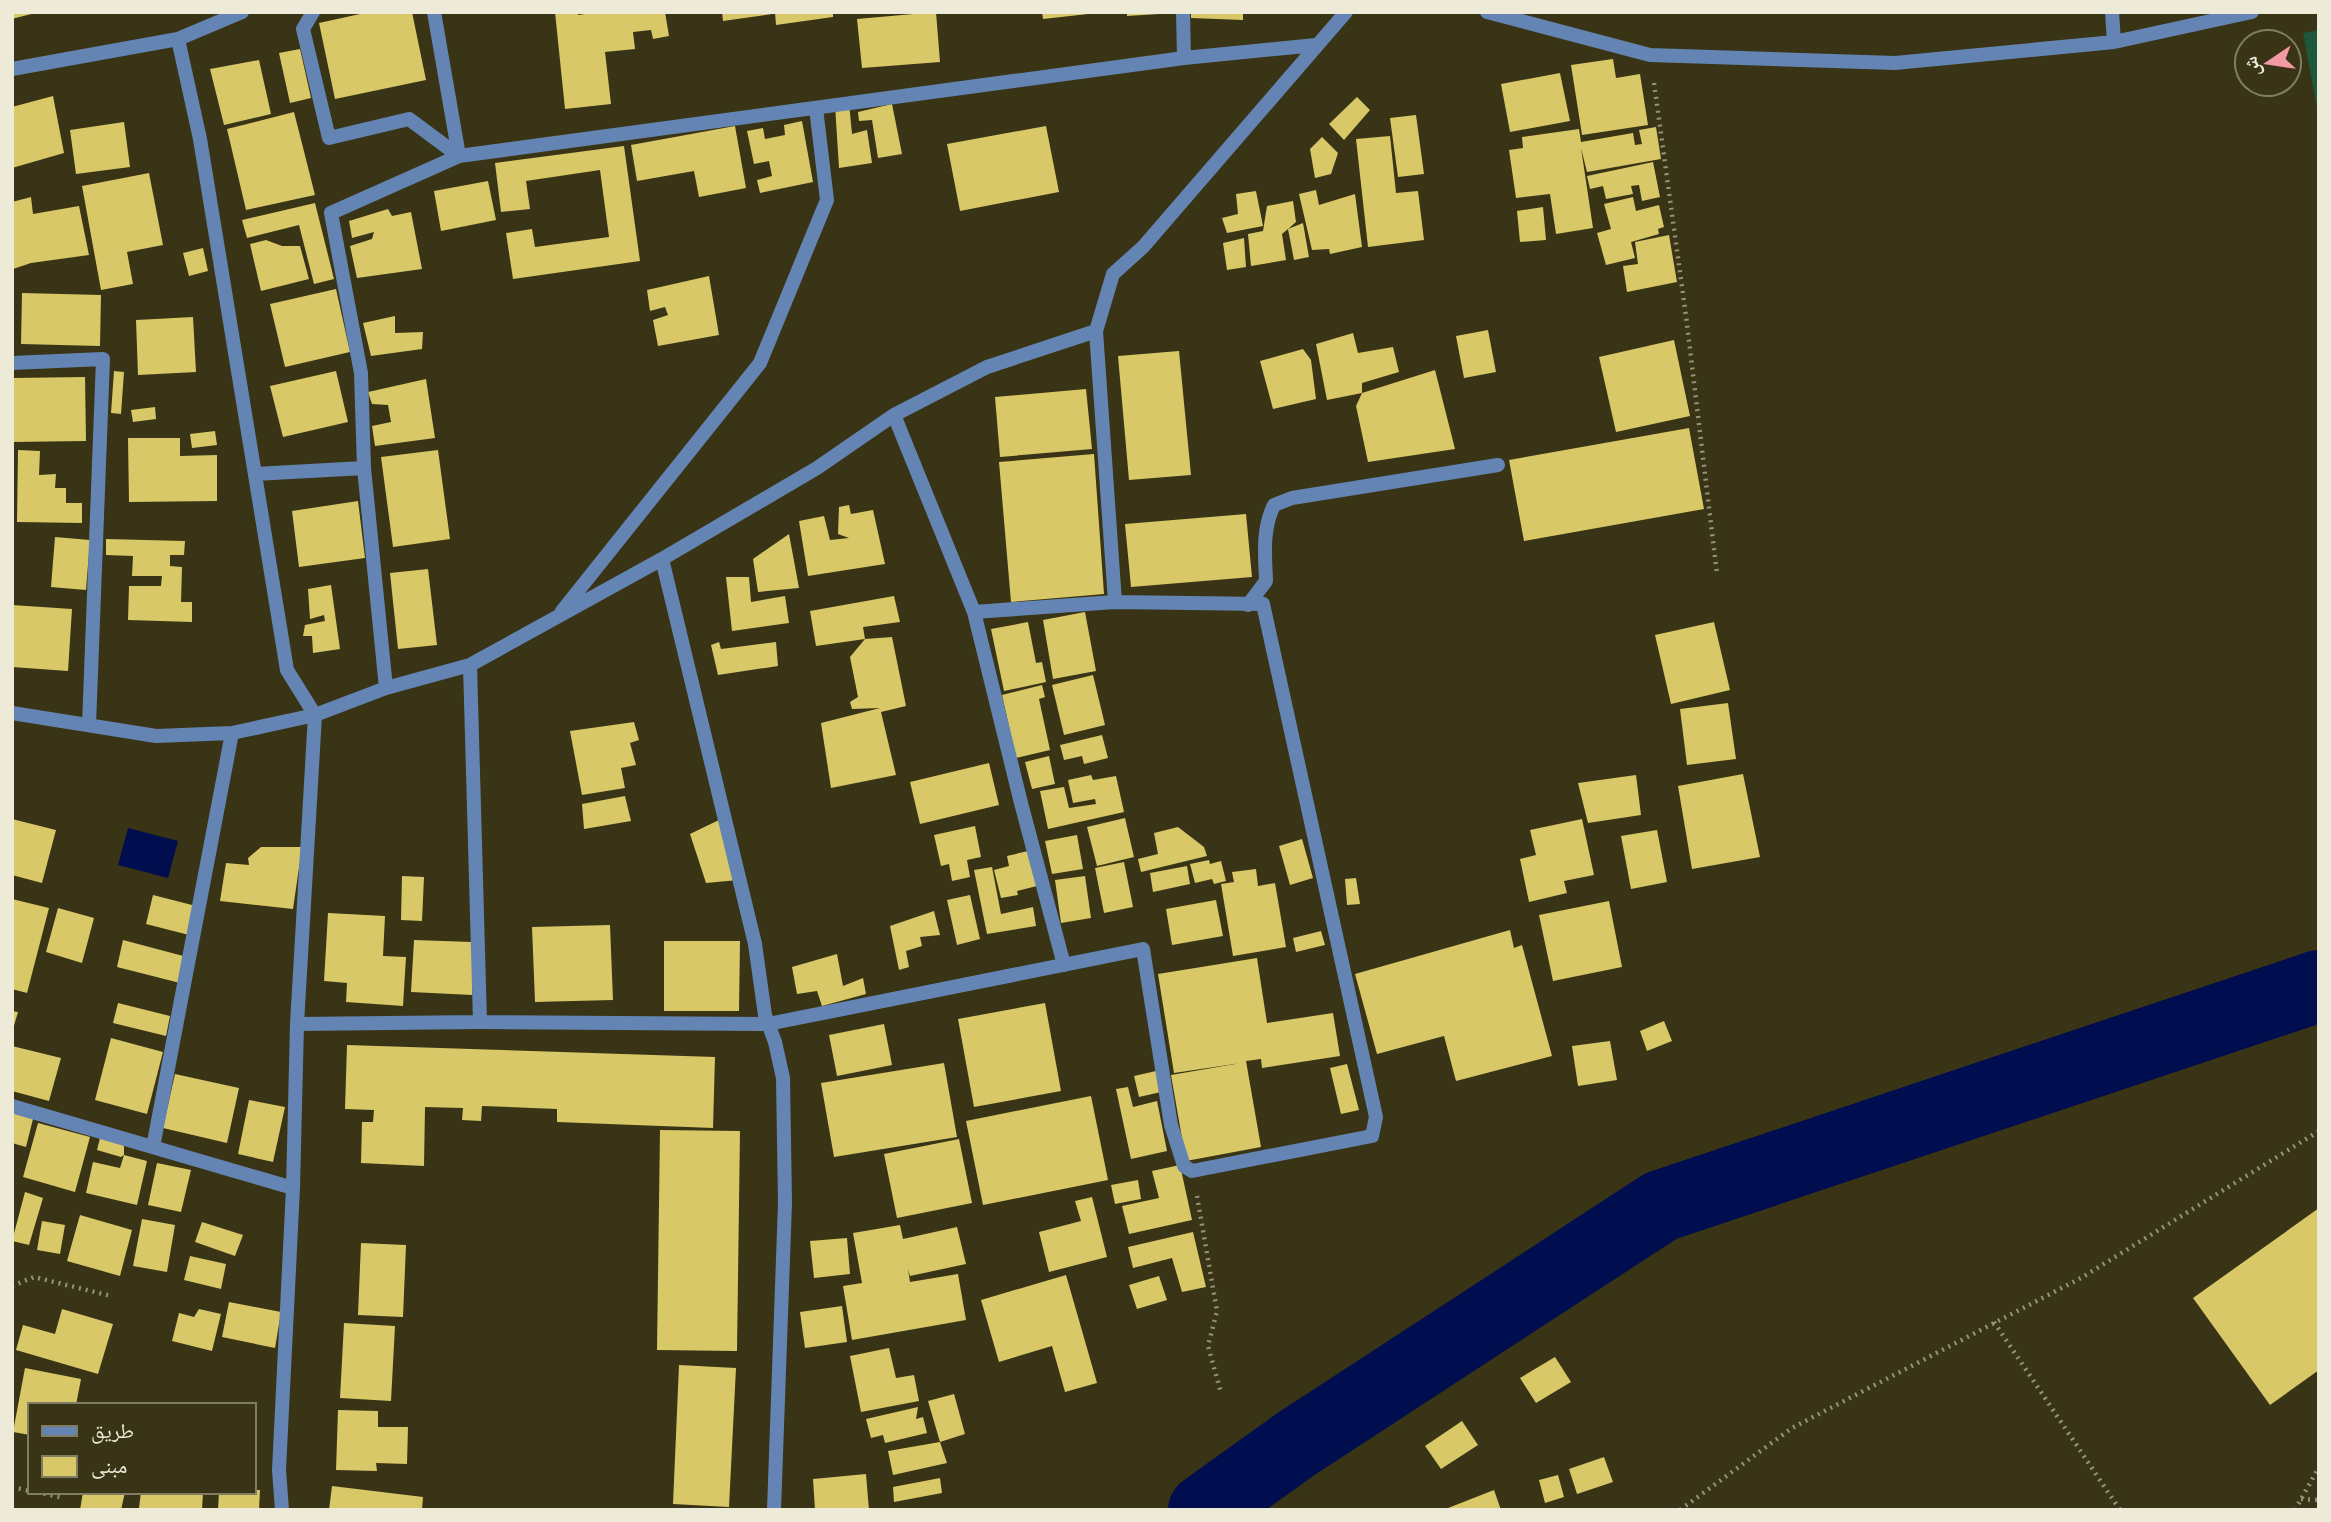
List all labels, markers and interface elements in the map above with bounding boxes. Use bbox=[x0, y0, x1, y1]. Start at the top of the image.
north arrow bbox=[2233, 28, 2303, 98]
text: ش bbox=[2238, 54, 2265, 79]
legend bbox=[28, 1403, 256, 1494]
text: طريق bbox=[91, 1419, 134, 1444]
text: مبنى bbox=[91, 1454, 127, 1479]

